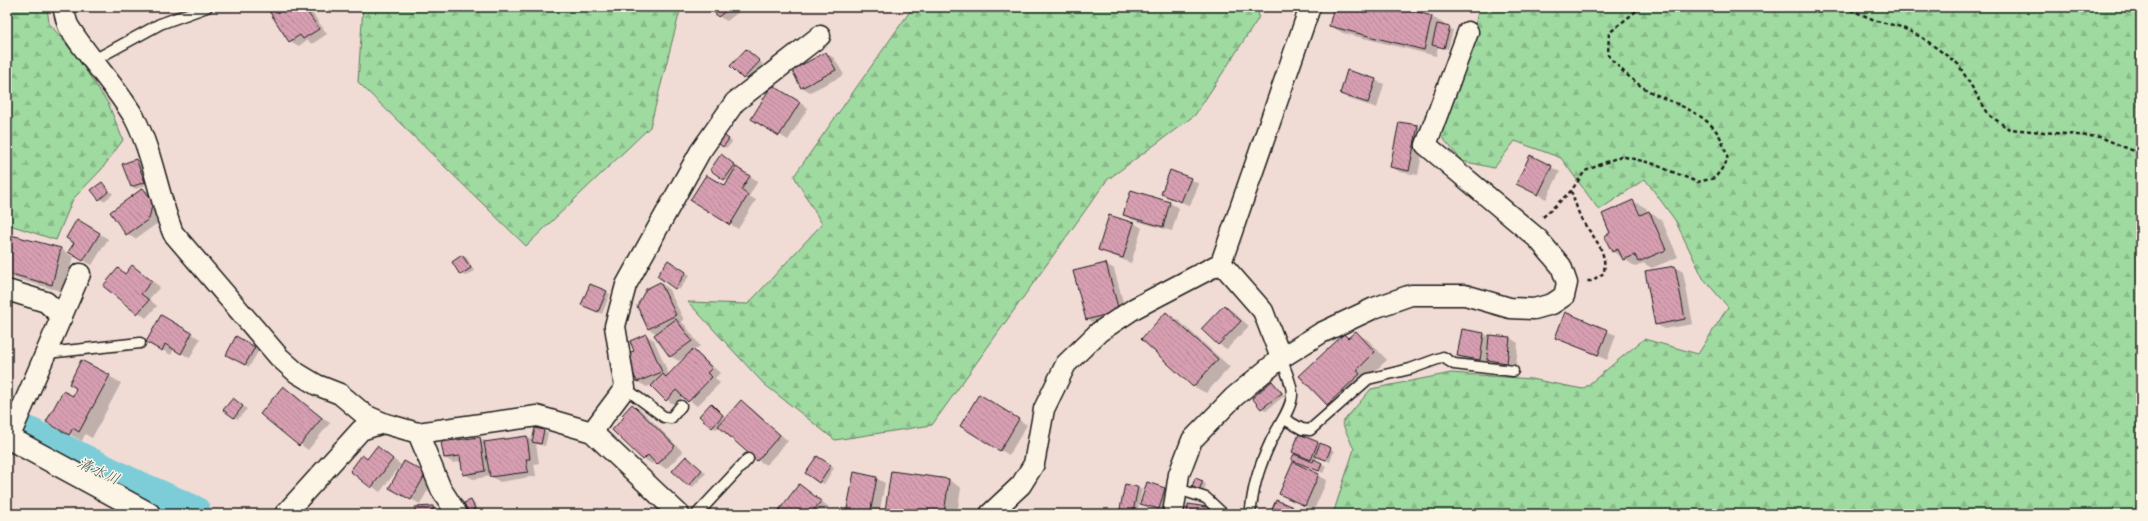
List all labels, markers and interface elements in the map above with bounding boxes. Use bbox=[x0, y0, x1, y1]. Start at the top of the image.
water label: 清水川 bbox=[74, 451, 124, 489]

